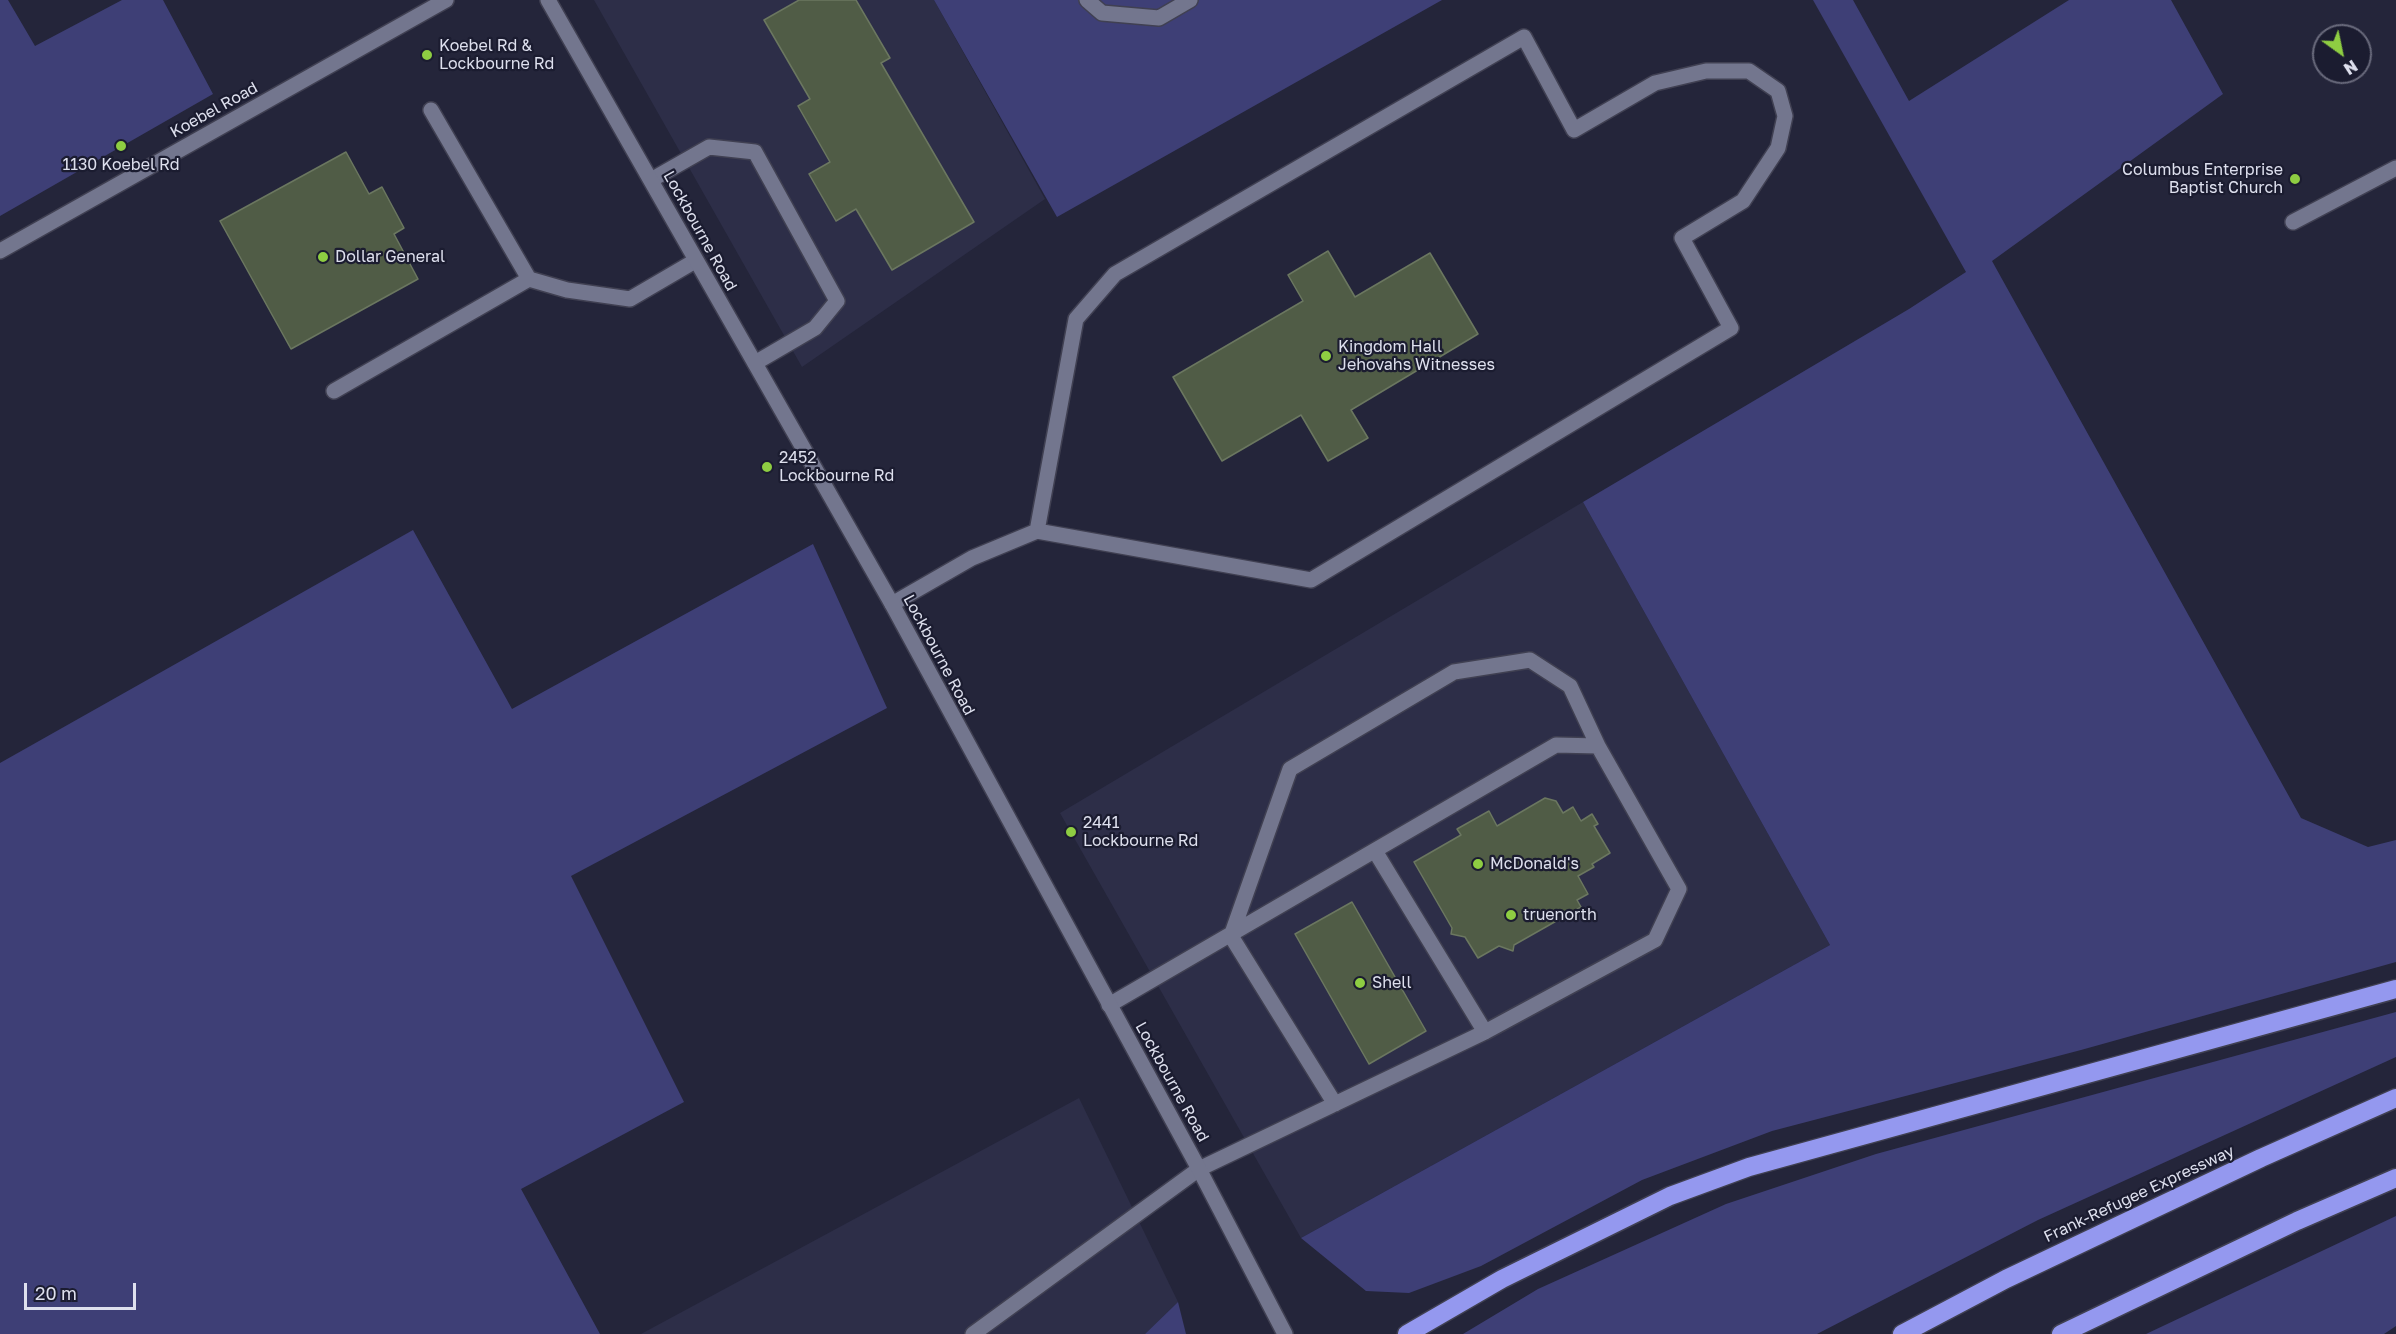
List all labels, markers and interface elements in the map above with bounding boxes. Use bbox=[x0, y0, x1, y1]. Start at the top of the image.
north arrow bbox=[2312, 24, 2372, 84]
place label: Koebel Rd & Lockbourne Rd bbox=[439, 36, 554, 74]
marker: Koebel Rd & Lockbourne Rd bbox=[420, 48, 434, 62]
text: N bbox=[2340, 56, 2361, 79]
street label: Koebel Road bbox=[167, 78, 261, 142]
marker: 1130 Koebel Rd bbox=[114, 139, 128, 153]
place label: 1130 Koebel Rd bbox=[62, 155, 180, 175]
place label: Columbus Enterprise Baptist Church bbox=[2122, 160, 2283, 198]
street label: Lockbourne Road bbox=[659, 168, 741, 294]
marker: Columbus Enterprise Baptist Church bbox=[2288, 172, 2302, 186]
place label: Dollar General bbox=[335, 247, 445, 267]
marker: Dollar General bbox=[316, 250, 330, 264]
place label: Kingdom Hall Jehovahs Witnesses bbox=[1338, 337, 1495, 375]
marker: Kingdom Hall Jehovahs Witnesses bbox=[1319, 349, 1333, 363]
place label: 2452 Lockbourne Rd bbox=[779, 448, 894, 486]
marker: 2452 Lockbourne Rd bbox=[760, 460, 774, 474]
street label: Lockbourne Road bbox=[899, 591, 979, 719]
place label: 2441 Lockbourne Rd bbox=[1083, 813, 1198, 851]
marker: 2441 Lockbourne Rd bbox=[1064, 825, 1078, 839]
place label: McDonald's bbox=[1490, 854, 1579, 874]
marker: McDonald's bbox=[1471, 857, 1485, 871]
place label: truenorth bbox=[1523, 905, 1597, 925]
marker: truenorth bbox=[1504, 908, 1518, 922]
place label: Shell bbox=[1372, 973, 1412, 993]
marker: Shell bbox=[1353, 976, 1367, 990]
street label: Lockbourne Road bbox=[1131, 1019, 1213, 1145]
street label: Frank-Refugee Expressway bbox=[2041, 1141, 2237, 1247]
scale bar bbox=[27, 1271, 140, 1309]
text: 20 m bbox=[35, 1282, 77, 1304]

